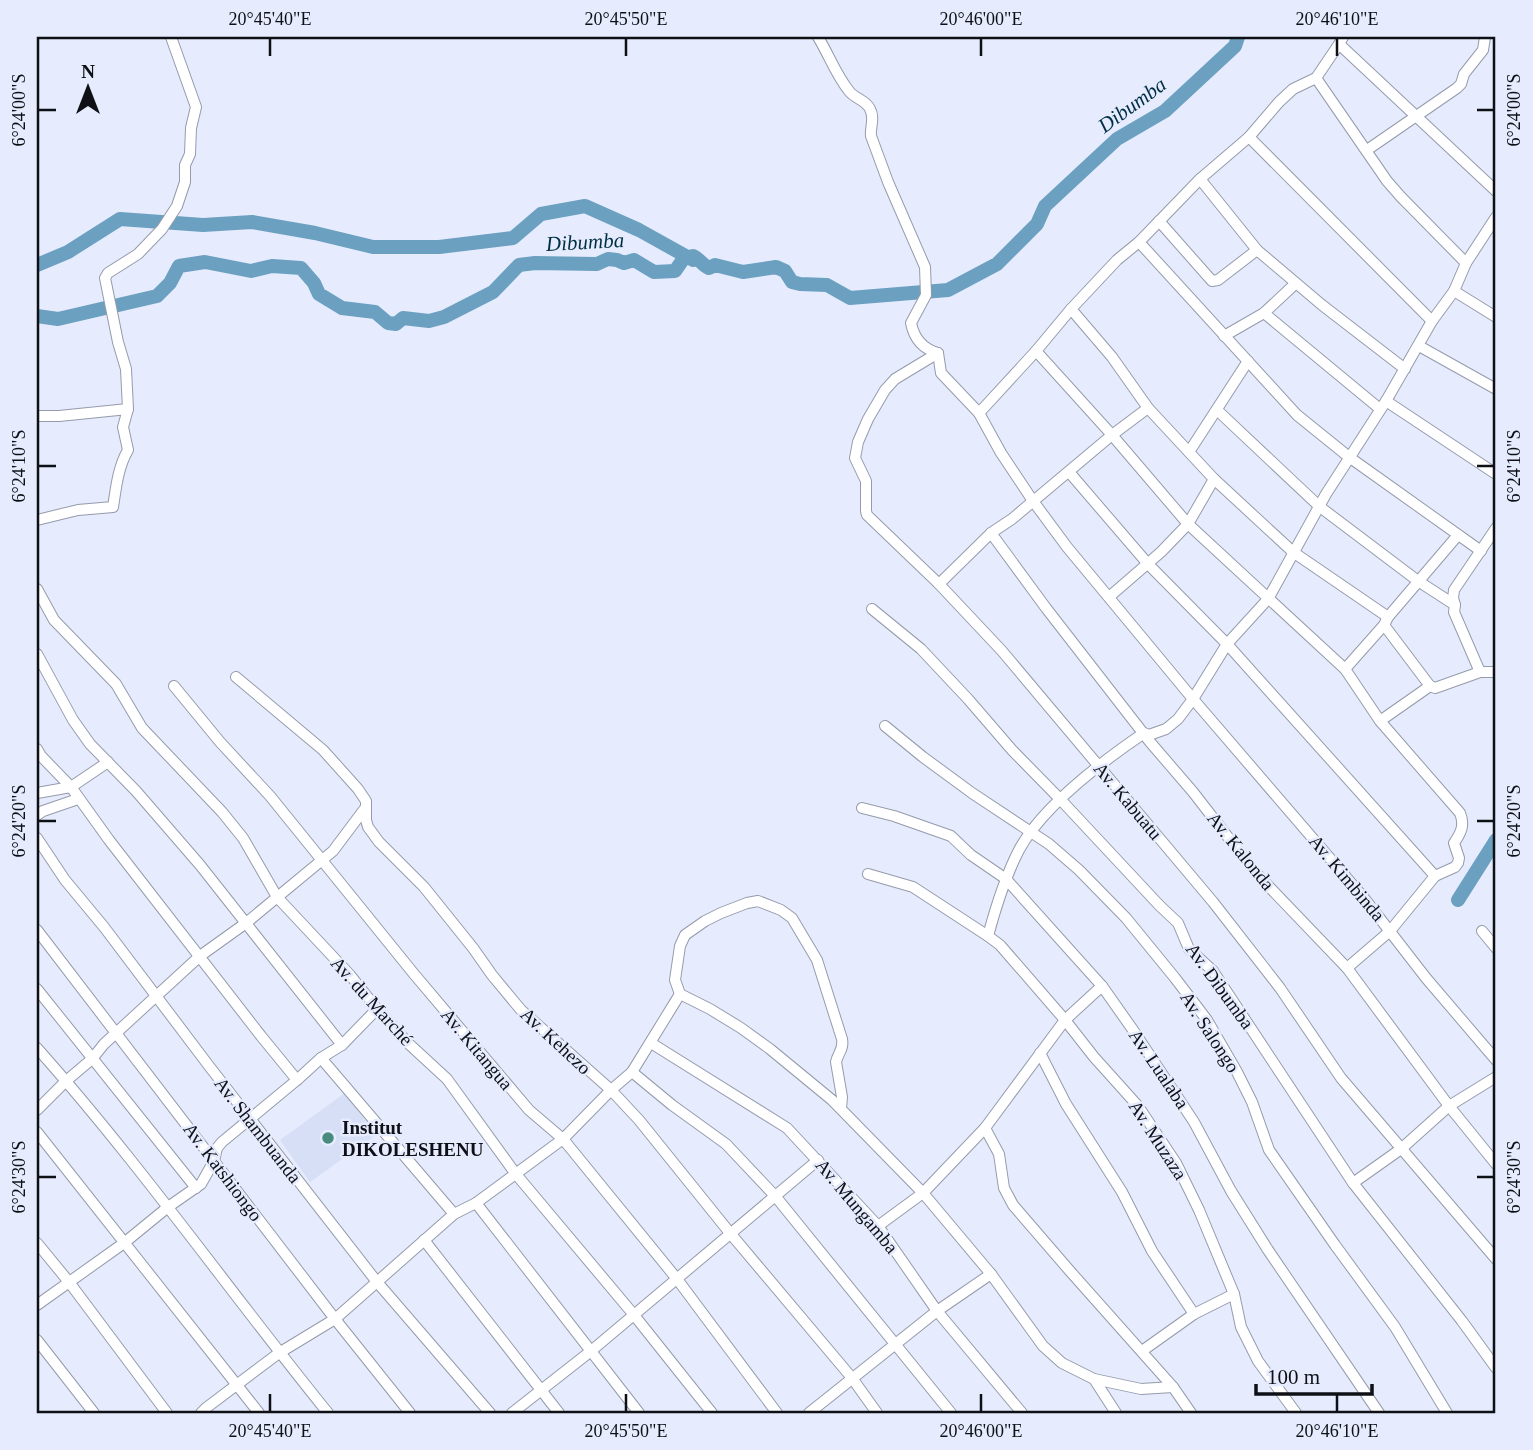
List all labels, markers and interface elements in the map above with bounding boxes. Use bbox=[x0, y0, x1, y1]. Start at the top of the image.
text: 20°45'40"E bbox=[229, 9, 311, 29]
text: 20°45'50"E bbox=[585, 9, 667, 29]
text: 20°46'00"E bbox=[940, 9, 1022, 29]
text: 20°46'10"E bbox=[1296, 9, 1378, 29]
north arrow bbox=[52, 52, 122, 122]
text: N bbox=[81, 61, 95, 82]
water label: Dibumba bbox=[1093, 72, 1171, 138]
text: 6°24'00"S bbox=[9, 74, 29, 146]
text: 6°24'00"S bbox=[1504, 74, 1524, 146]
water label: Dibumba bbox=[544, 228, 625, 256]
text: 6°24'10"S bbox=[9, 430, 29, 502]
text: 6°24'10"S bbox=[1504, 430, 1524, 502]
street label: Av. Kabuatu bbox=[1090, 758, 1167, 844]
text: 6°24'20"S bbox=[9, 785, 29, 857]
text: 6°24'20"S bbox=[1504, 785, 1524, 857]
street label: Av. Kalonda bbox=[1203, 808, 1279, 895]
street label: Av. Kimbinda bbox=[1305, 831, 1389, 926]
street label: Av. Dibumba bbox=[1182, 939, 1258, 1033]
street label: Av. du Marché bbox=[327, 952, 417, 1050]
street label: Av. Salongo bbox=[1176, 988, 1244, 1076]
street label: Av. Kehezo bbox=[517, 1003, 595, 1079]
street label: Av. Kitangua bbox=[437, 1004, 517, 1094]
street label: Av. Lualaba bbox=[1125, 1025, 1194, 1113]
street label: Av. Shambuanda bbox=[210, 1073, 306, 1187]
street label: Av. Muzaza bbox=[1125, 1096, 1192, 1184]
place label: Institut DIKOLESHENU bbox=[342, 1117, 484, 1160]
street label: Av. Katshiongo bbox=[179, 1119, 267, 1225]
marker: Institut DIKOLESHENU bbox=[320, 1130, 336, 1146]
text: 6°24'30"S bbox=[9, 1141, 29, 1213]
text: 6°24'30"S bbox=[1504, 1141, 1524, 1213]
street label: Av. Mungamba bbox=[811, 1155, 903, 1258]
scale bar bbox=[1256, 1352, 1372, 1396]
text: 100 m bbox=[1267, 1365, 1320, 1389]
text: 20°45'40"E bbox=[229, 1421, 311, 1441]
text: 20°45'50"E bbox=[585, 1421, 667, 1441]
text: 20°46'00"E bbox=[940, 1421, 1022, 1441]
text: 20°46'10"E bbox=[1296, 1421, 1378, 1441]

